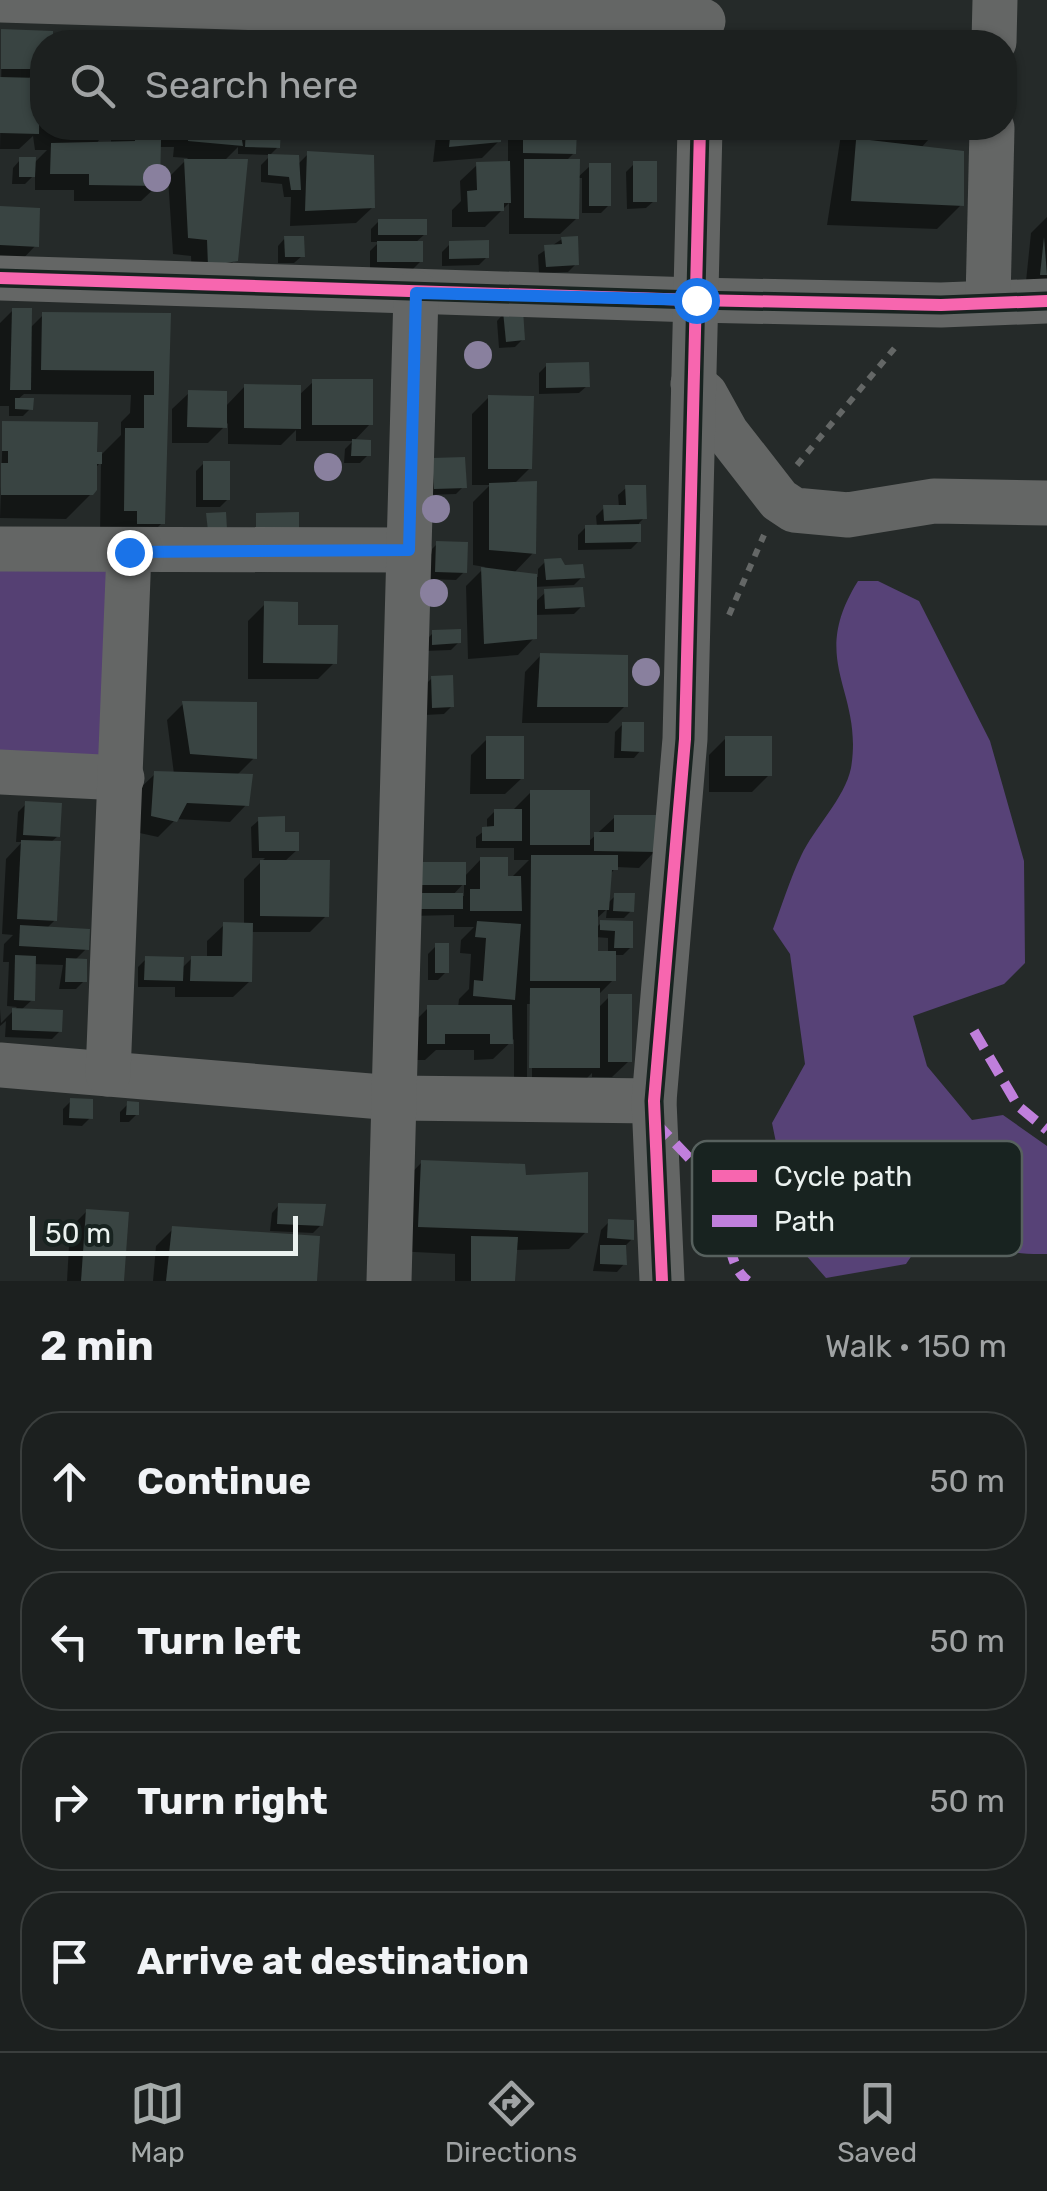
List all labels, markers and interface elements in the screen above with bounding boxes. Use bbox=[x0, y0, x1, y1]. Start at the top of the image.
search box bbox=[30, 30, 1017, 140]
icon: search bbox=[65, 58, 120, 113]
text: Search here bbox=[145, 62, 358, 108]
route start bbox=[674, 278, 720, 324]
route end bbox=[107, 530, 153, 576]
legend bbox=[692, 1141, 1022, 1256]
text: Cycle path bbox=[774, 1160, 912, 1193]
text: Path bbox=[774, 1205, 835, 1238]
scale bar bbox=[30, 1211, 298, 1256]
text: 50 m bbox=[45, 1217, 111, 1250]
text: 2 min bbox=[40, 1321, 154, 1371]
text: Walk · 150 m bbox=[825, 1327, 1007, 1365]
icon: ahead bbox=[42, 1454, 97, 1509]
text: Continue bbox=[137, 1458, 311, 1504]
text: 50 m bbox=[929, 1462, 1005, 1500]
icon: left bbox=[42, 1614, 97, 1669]
text: Turn left bbox=[137, 1618, 301, 1664]
text: 50 m bbox=[929, 1622, 1005, 1660]
icon: right bbox=[42, 1774, 97, 1829]
text: Turn right bbox=[137, 1778, 328, 1824]
text: 50 m bbox=[929, 1782, 1005, 1820]
icon: arrive bbox=[42, 1934, 97, 1989]
text: Arrive at destination bbox=[137, 1938, 529, 1984]
tab: Map bbox=[130, 2076, 185, 2169]
tab: Directions bbox=[445, 2076, 577, 2169]
tab: Saved bbox=[837, 2076, 917, 2169]

